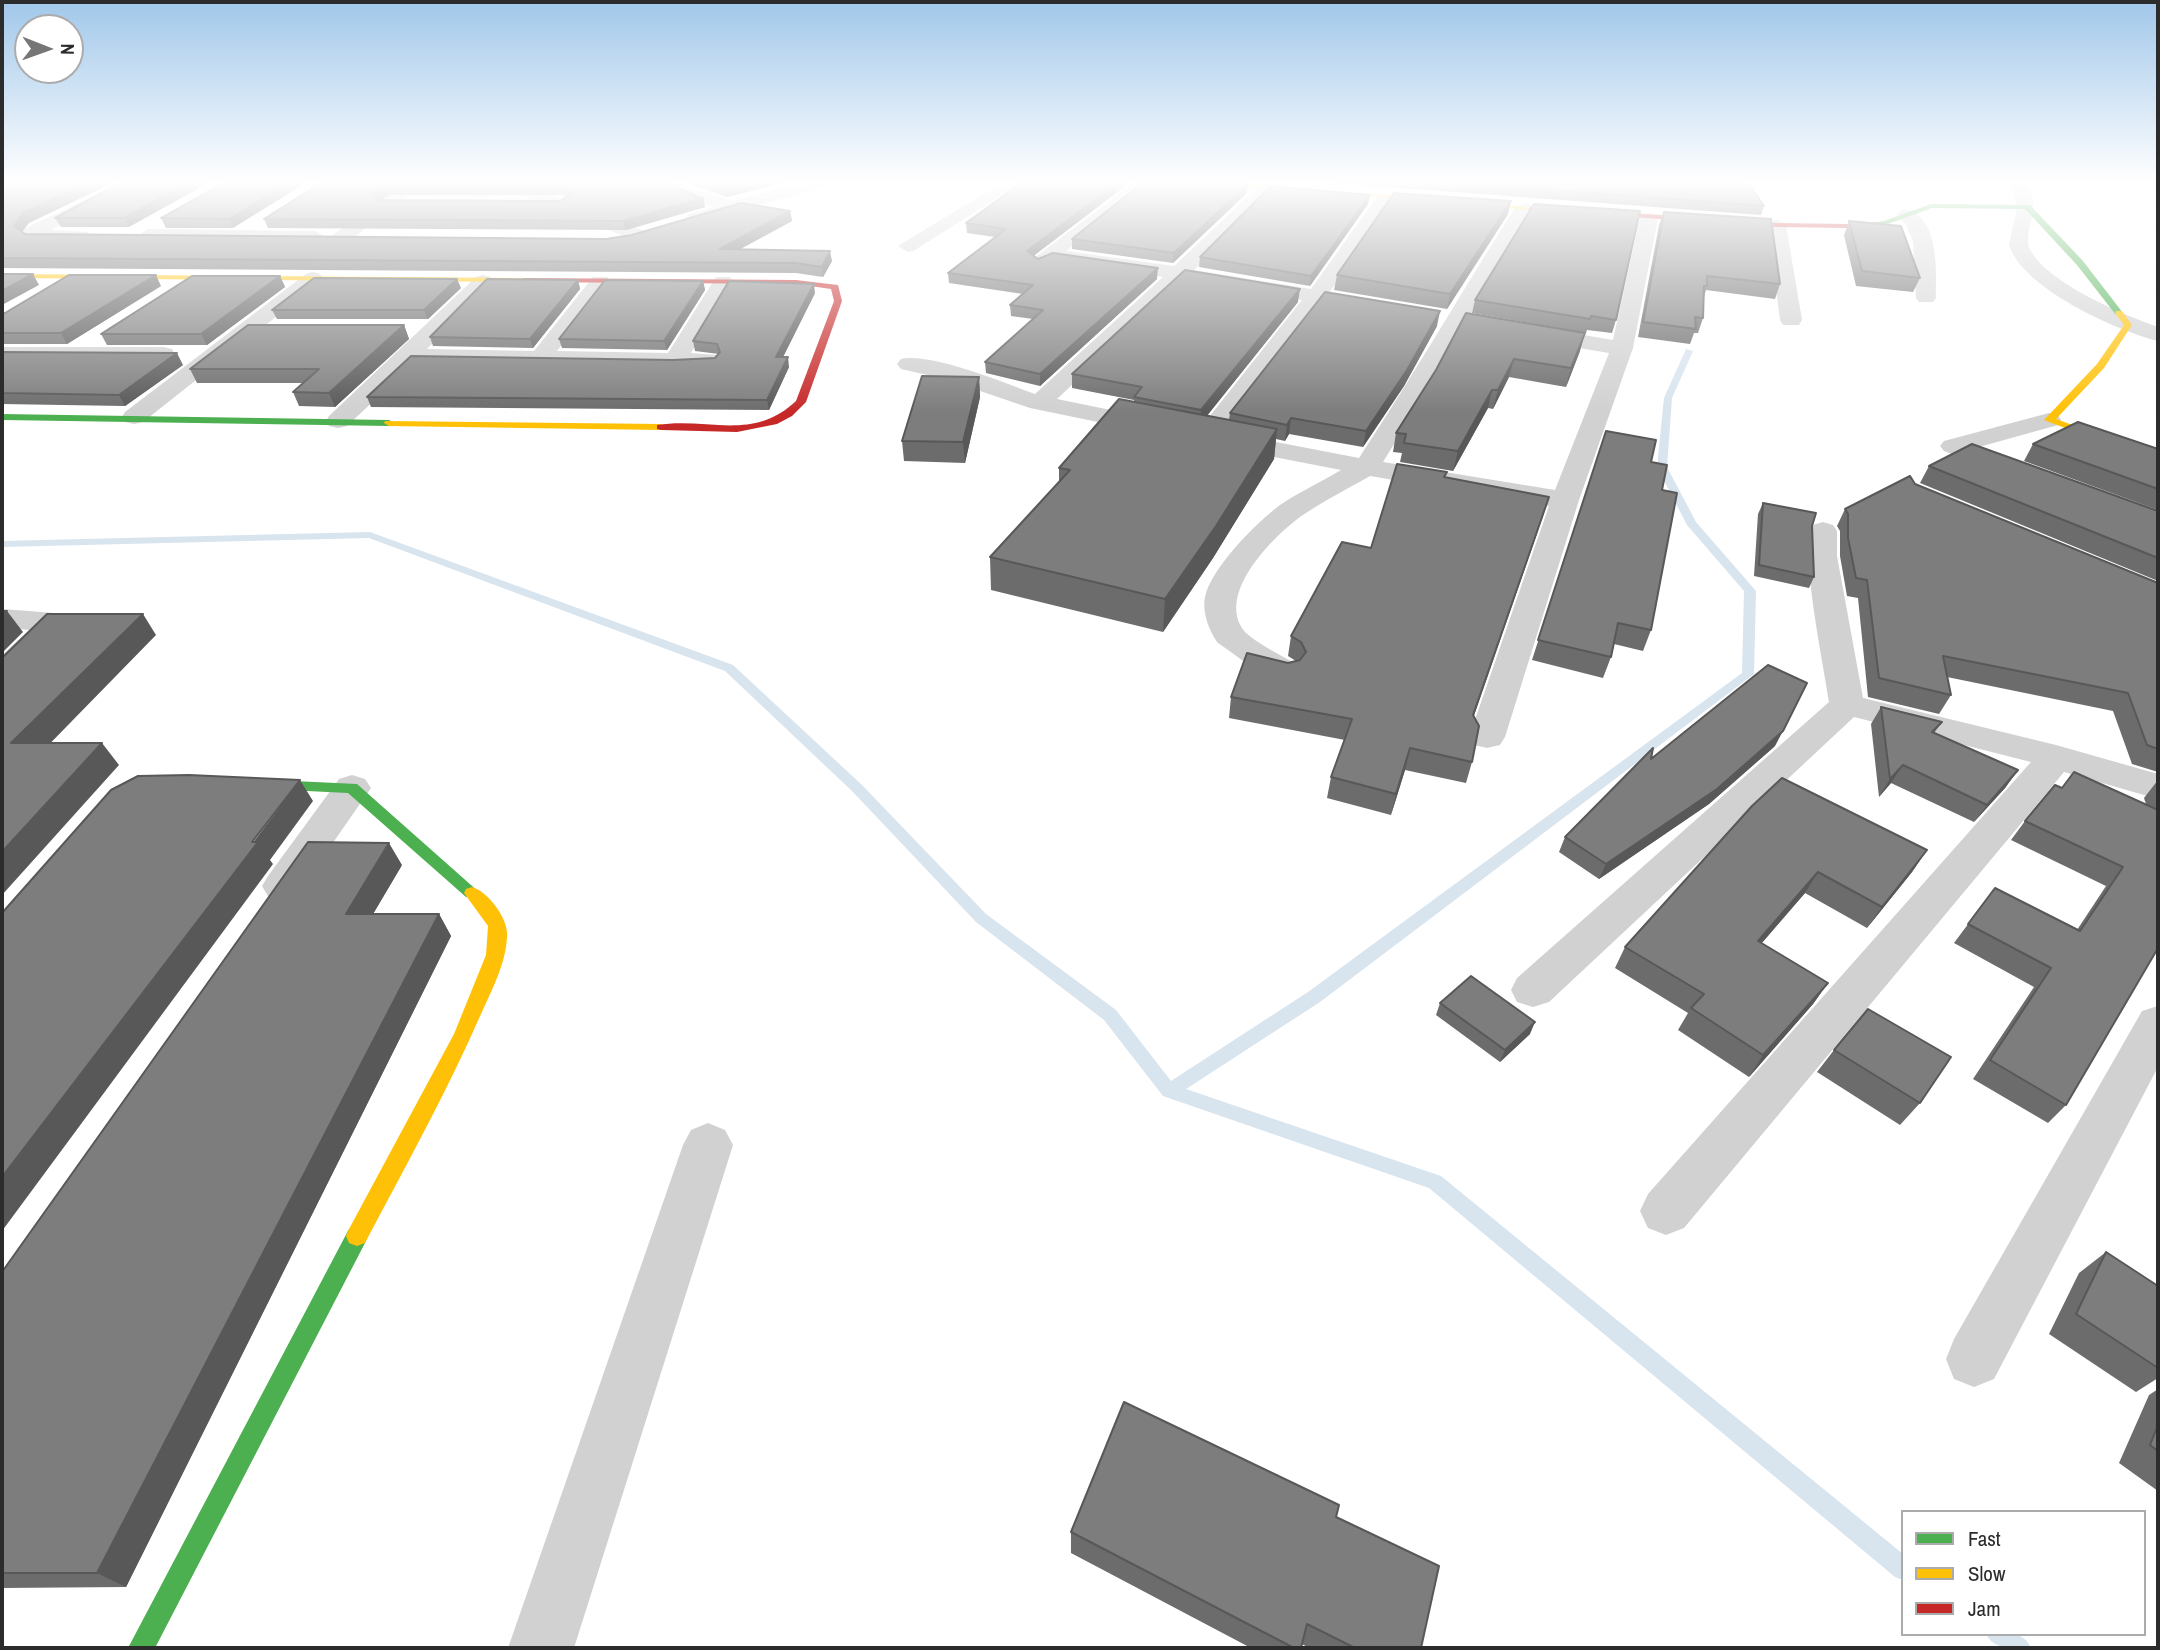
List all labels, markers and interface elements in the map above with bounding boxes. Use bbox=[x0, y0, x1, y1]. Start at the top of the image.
north arrow bbox=[14, 14, 84, 84]
text: N bbox=[55, 43, 81, 55]
legend bbox=[1901, 1510, 2146, 1636]
text: Fast bbox=[1968, 1524, 2001, 1553]
text: Slow bbox=[1968, 1559, 2005, 1588]
text: Jam bbox=[1968, 1594, 2001, 1623]

